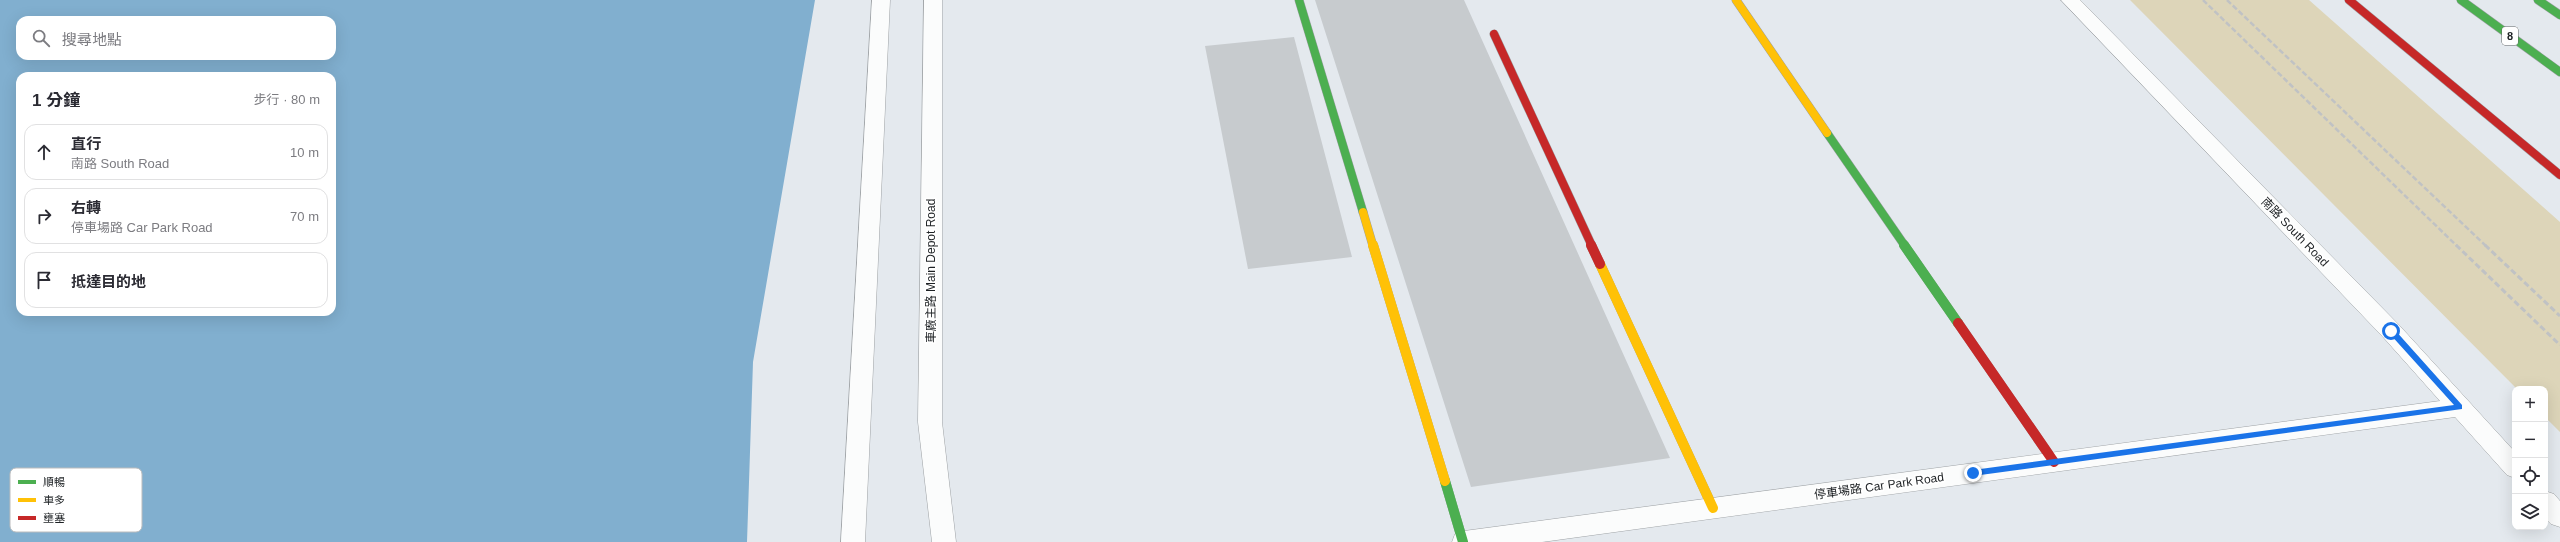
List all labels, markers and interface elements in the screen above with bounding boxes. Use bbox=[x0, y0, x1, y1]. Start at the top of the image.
search box bbox=[16, 16, 336, 60]
icon: search bbox=[30, 27, 52, 49]
road number: 8 bbox=[2502, 27, 2518, 45]
text: 搜尋地點 bbox=[62, 31, 122, 48]
text: 1 分鐘 bbox=[32, 91, 80, 110]
text: 步行 · 80 m bbox=[254, 92, 320, 107]
text: 直行 bbox=[71, 135, 101, 152]
icon: ahead bbox=[33, 141, 55, 163]
text: 10 m bbox=[290, 145, 319, 160]
text: 南路 South Road bbox=[71, 156, 169, 171]
street label: 南路 South Road bbox=[2258, 195, 2332, 269]
text: 右轉 bbox=[71, 199, 101, 216]
street label: 車廠主路 Main Depot Road bbox=[924, 199, 938, 343]
icon: right bbox=[33, 205, 55, 227]
text: 70 m bbox=[290, 209, 319, 224]
text: 停車場路 Car Park Road bbox=[71, 220, 213, 235]
icon: arrive bbox=[33, 269, 55, 291]
text: 抵達目的地 bbox=[71, 273, 146, 290]
route start bbox=[2382, 322, 2400, 340]
map controls bbox=[2512, 386, 2548, 530]
button: + bbox=[2512, 386, 2548, 422]
button: − bbox=[2512, 422, 2548, 458]
button: locate bbox=[2512, 458, 2548, 494]
route end bbox=[1964, 464, 1982, 482]
legend bbox=[10, 468, 142, 532]
street label: 停車場路 Car Park Road bbox=[1813, 470, 1945, 502]
text: 順暢 bbox=[43, 476, 65, 488]
text: 車多 bbox=[43, 494, 65, 506]
button: layers bbox=[2512, 494, 2548, 530]
text: 壅塞 bbox=[43, 512, 65, 524]

